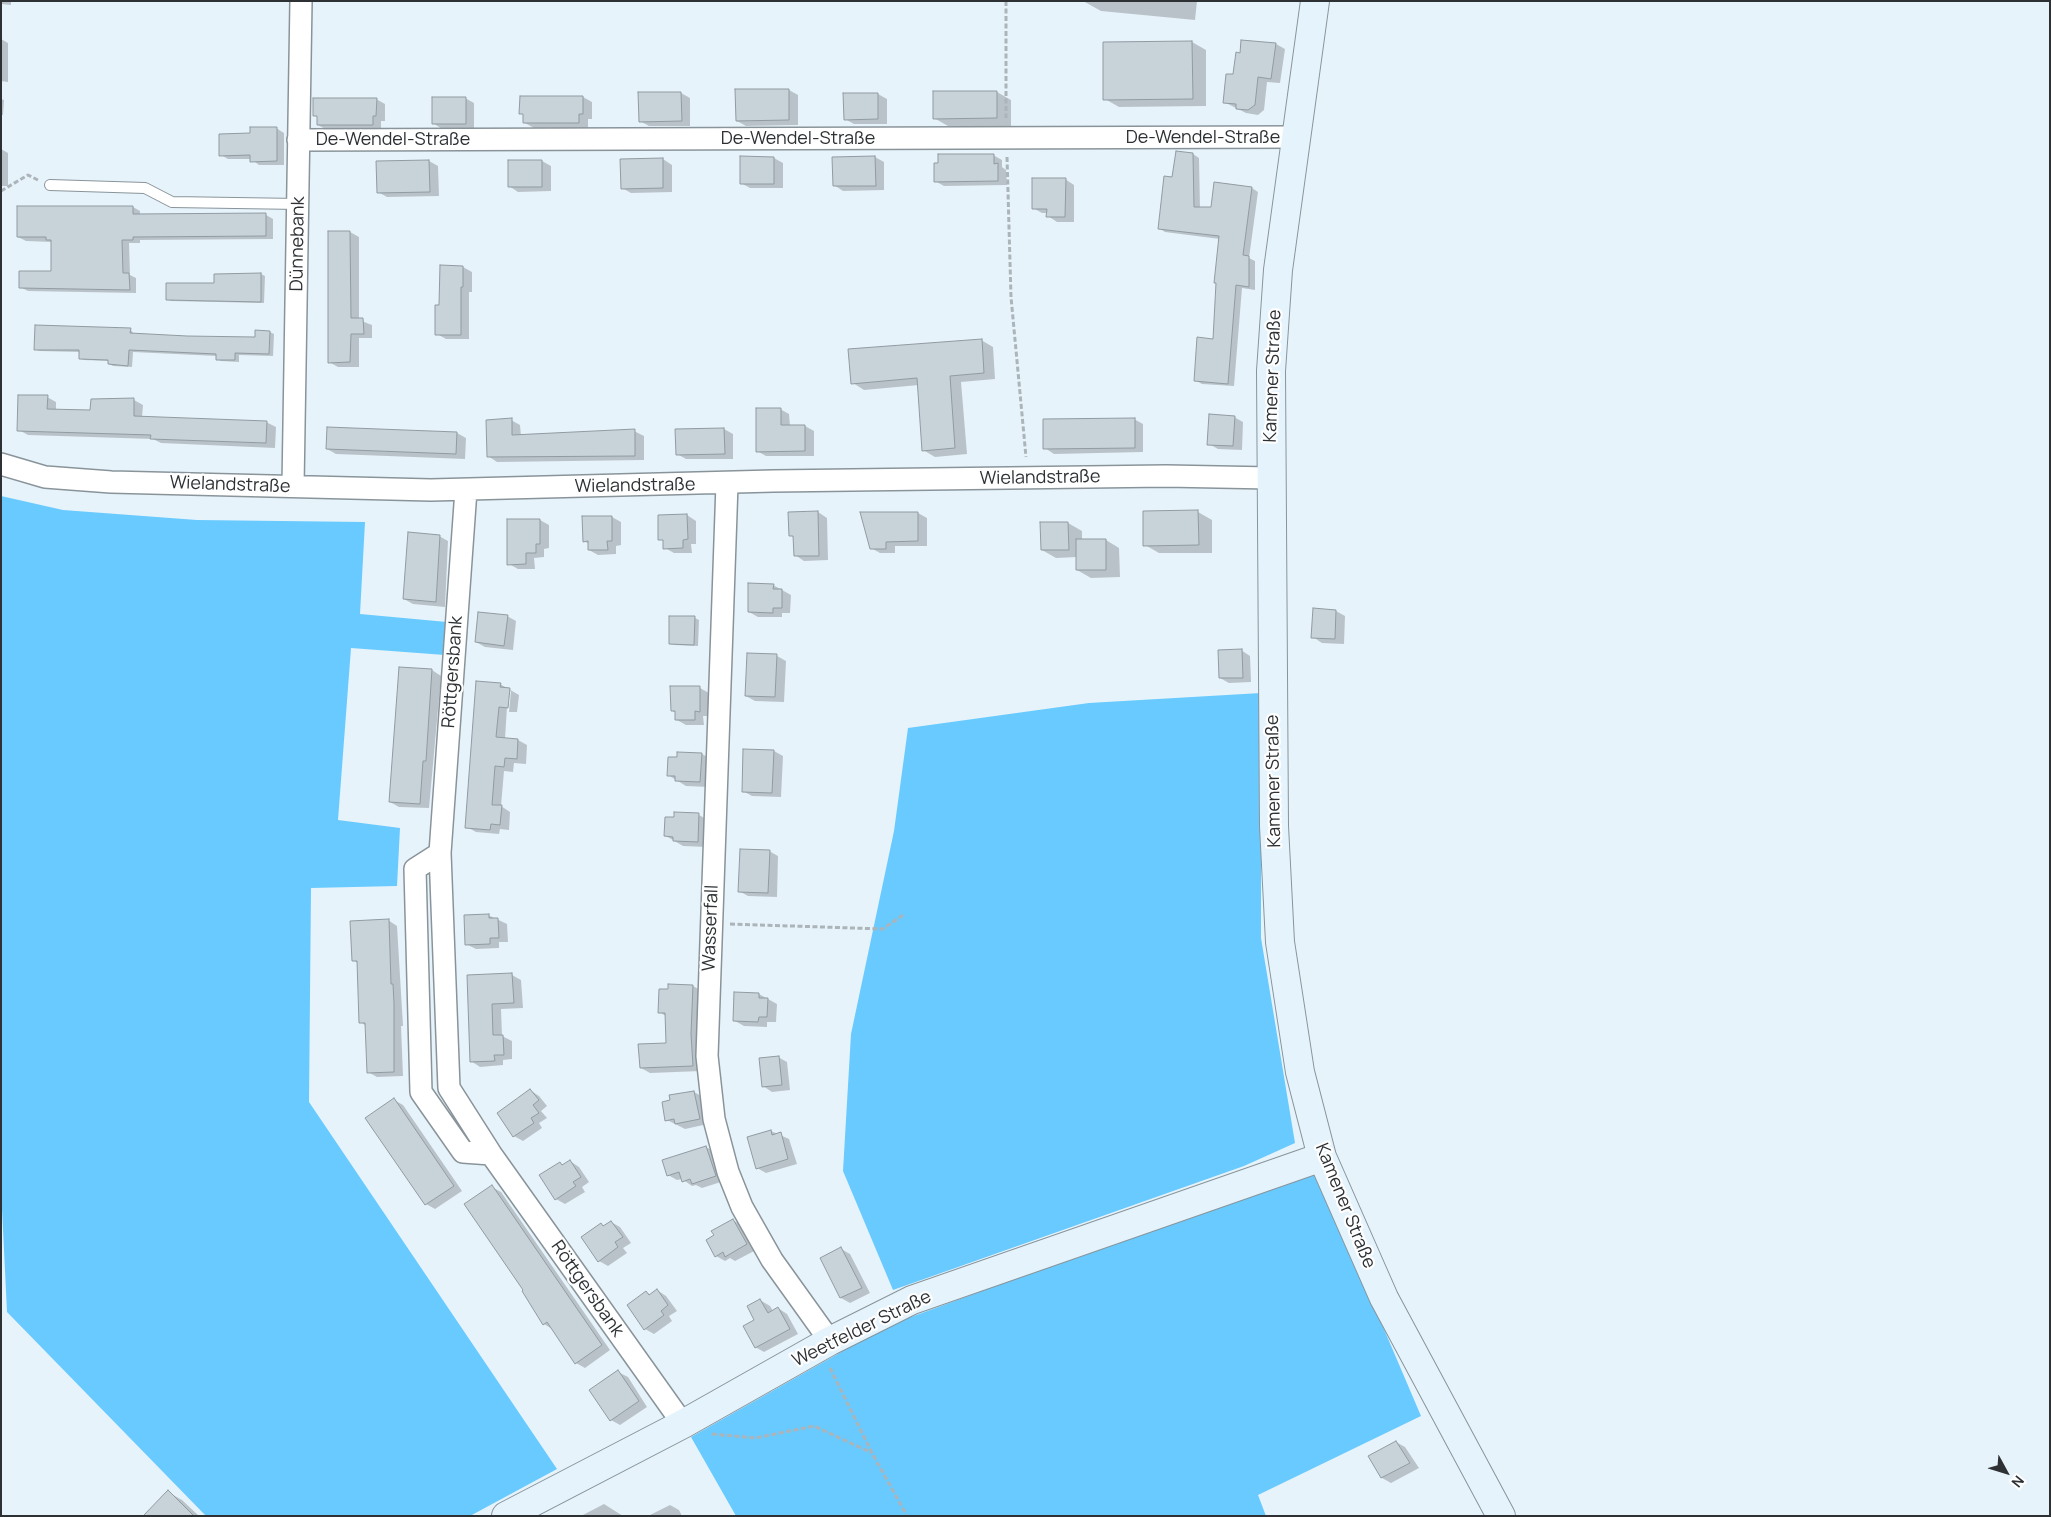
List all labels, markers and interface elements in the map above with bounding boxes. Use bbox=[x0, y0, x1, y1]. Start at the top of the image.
street label: De-Wendel-Straße bbox=[1126, 127, 1280, 149]
street label: De-Wendel-Straße bbox=[721, 128, 875, 150]
street label: De-Wendel-Straße bbox=[316, 129, 470, 151]
street label: Dünnebank bbox=[286, 196, 310, 292]
street label: Kamener Straße bbox=[1260, 309, 1286, 443]
street label: Wielandstraße bbox=[979, 466, 1101, 490]
street label: Wielandstraße bbox=[169, 472, 291, 498]
street label: Wielandstraße bbox=[574, 474, 696, 498]
street label: Röttgersbank bbox=[438, 615, 468, 729]
street label: Kamener Straße bbox=[1262, 714, 1286, 848]
street label: Wasserfall bbox=[699, 884, 723, 972]
street label: Kamener Straße bbox=[1310, 1140, 1380, 1272]
street label: Röttgersbank bbox=[546, 1237, 628, 1341]
street label: Weetfelder Straße bbox=[789, 1286, 935, 1372]
north arrow bbox=[1981, 1447, 2031, 1497]
text: N bbox=[2007, 1472, 2029, 1492]

